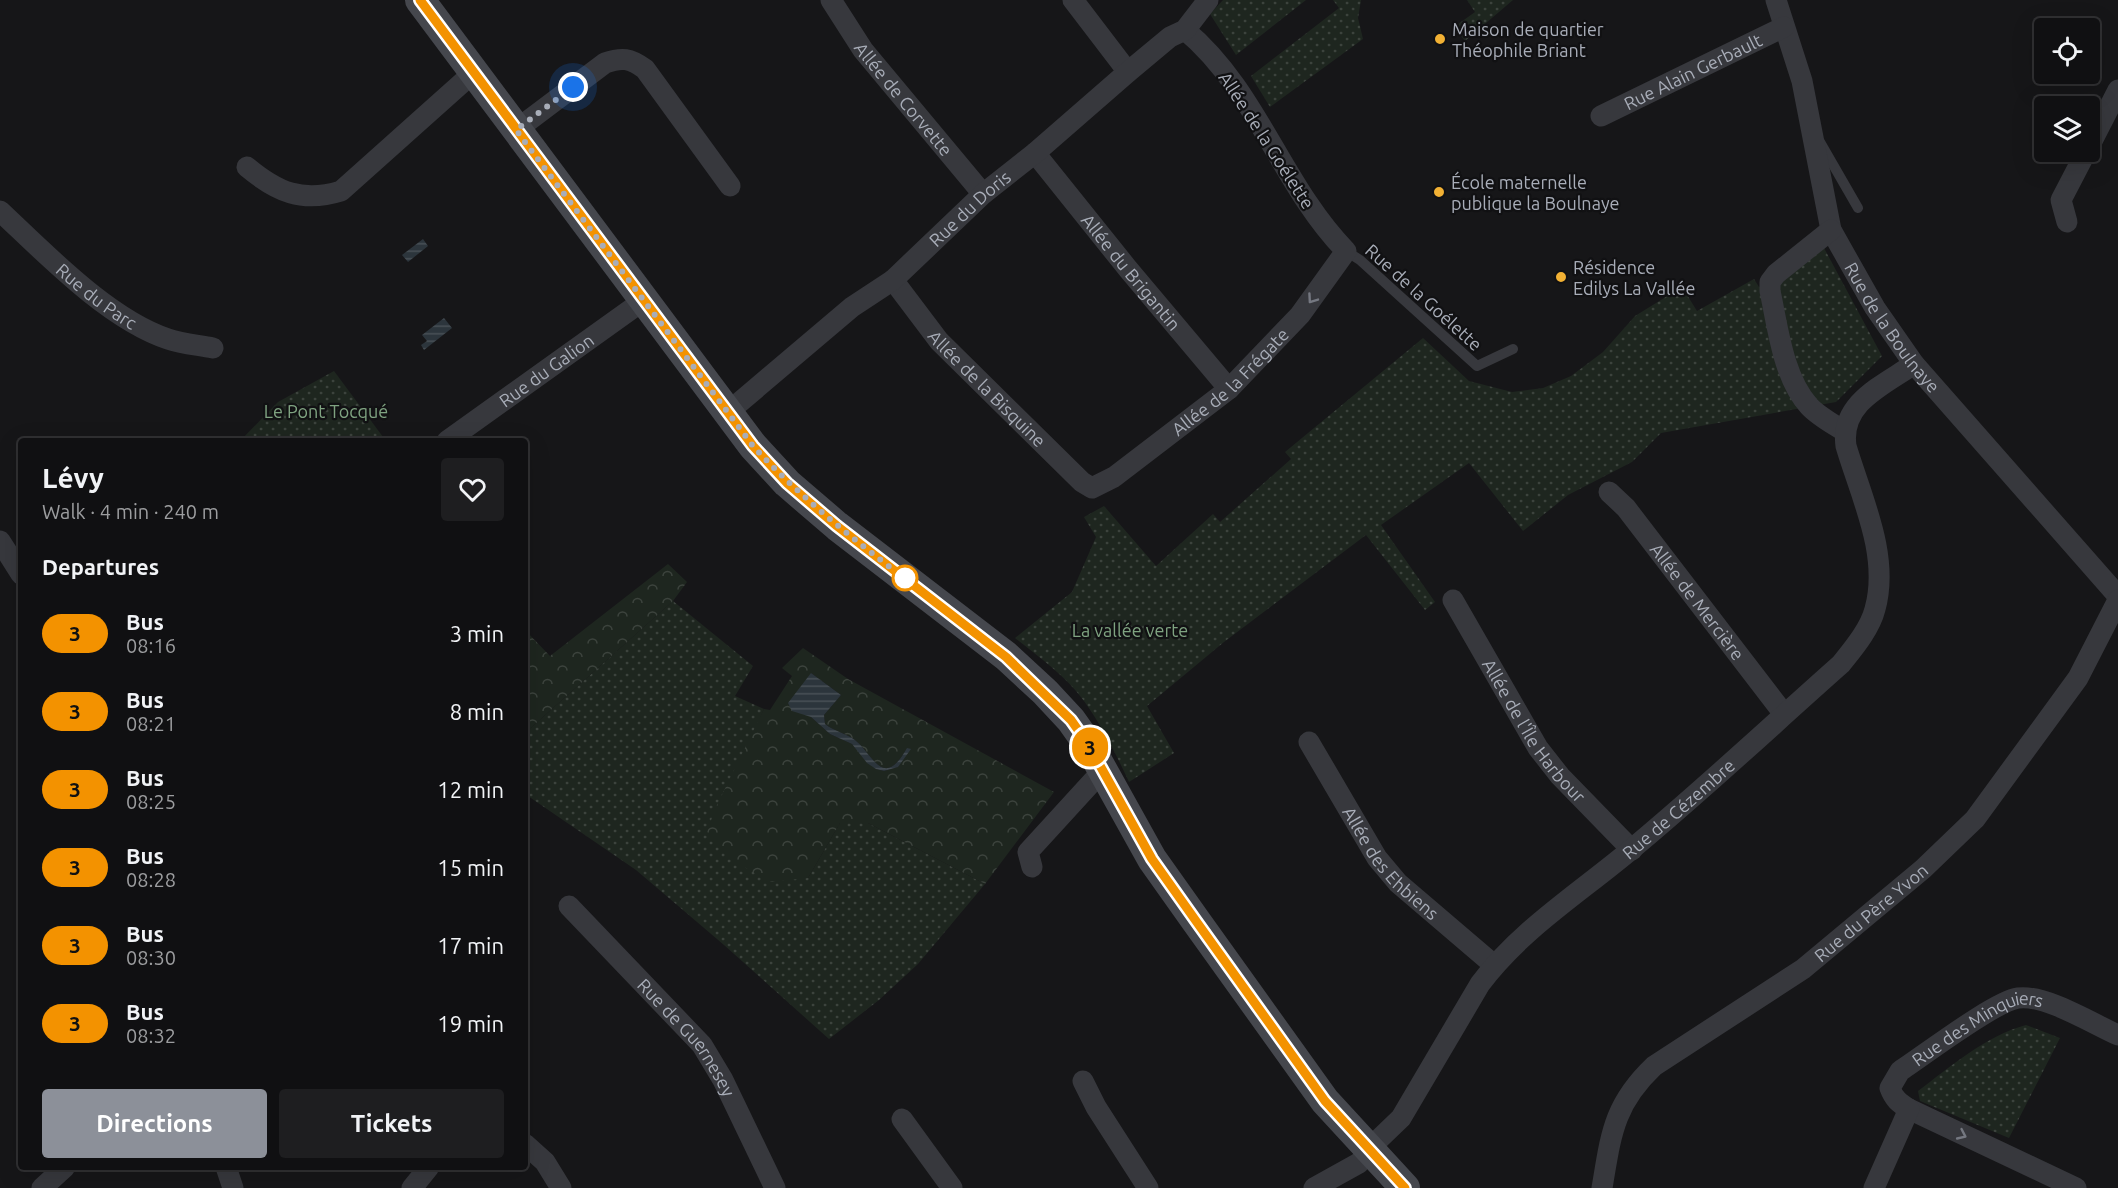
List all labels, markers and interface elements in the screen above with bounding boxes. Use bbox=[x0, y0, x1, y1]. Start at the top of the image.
map controls bbox=[2034, 18, 2100, 162]
button: locate bbox=[2034, 18, 2100, 84]
place label: Maison de quartier Théophile Briant bbox=[1452, 19, 1604, 60]
street label: Rue Alain Gerbault bbox=[1621, 29, 1765, 113]
marker: Maison de quartier Théophile Briant bbox=[1433, 32, 1447, 46]
street label: Allée de Corvette bbox=[851, 39, 957, 160]
street label: Allée de la Goélette bbox=[1215, 68, 1319, 212]
your location bbox=[558, 72, 588, 102]
button: layers bbox=[2034, 96, 2100, 162]
street label: Rue du Doris bbox=[925, 166, 1014, 250]
place label: École maternelle publique la Boulnaye bbox=[1451, 171, 1619, 213]
marker: École maternelle publique la Boulnaye bbox=[1432, 185, 1446, 199]
street label: Allée du Brigantin bbox=[1078, 210, 1185, 334]
street label: Rue de la Goélette bbox=[1362, 240, 1486, 354]
place label: Résidence Edilys La Vallée bbox=[1573, 257, 1695, 298]
street label: Rue du Parc bbox=[53, 259, 140, 333]
street label: Rue de la Boulnaye bbox=[1841, 259, 1944, 396]
marker: Résidence Edilys La Vallée bbox=[1554, 270, 1568, 284]
one-way arrow bbox=[1308, 292, 1319, 303]
street label: Allée de la Frégate bbox=[1168, 324, 1292, 439]
street label: Allée de la Bisquine bbox=[924, 326, 1050, 451]
street label: Rue du Galion bbox=[495, 329, 597, 411]
park label: Le Pont Tocqué bbox=[264, 401, 388, 421]
button: heart bbox=[441, 458, 504, 521]
text: Lévy bbox=[42, 462, 104, 493]
text: Walk · 4 min · 240 m bbox=[42, 500, 219, 523]
street label: Allée de Mercière bbox=[1647, 539, 1749, 664]
text: Departures bbox=[42, 554, 159, 579]
unlabelled marker bbox=[892, 565, 918, 591]
text: Bus bbox=[126, 609, 164, 634]
park label: La vallée verte bbox=[1072, 620, 1188, 640]
text: 3 bbox=[69, 621, 81, 645]
text: 3 min bbox=[450, 621, 504, 646]
text: 08:16 bbox=[126, 634, 176, 657]
street label: Allée de l'Île Harbour bbox=[1479, 655, 1590, 806]
text: Bus bbox=[126, 687, 164, 712]
text: 3 bbox=[69, 699, 81, 723]
text: 8 min bbox=[450, 699, 504, 724]
text: 08:21 bbox=[126, 712, 176, 735]
line badge: 3 bbox=[1070, 728, 1110, 766]
text: 3 bbox=[1084, 735, 1096, 759]
street label: Rue de Cézembre bbox=[1618, 755, 1739, 863]
text: Bus bbox=[126, 765, 164, 790]
text: 3 bbox=[69, 777, 81, 801]
text: 12 min bbox=[437, 777, 504, 802]
text: 08:25 bbox=[126, 790, 176, 813]
street label: Allée des Ehbiens bbox=[1339, 803, 1443, 923]
text: Bus bbox=[126, 843, 164, 868]
text: 3 bbox=[69, 855, 81, 879]
text: 15 min bbox=[437, 855, 504, 880]
street label: Rue du Père Yvon bbox=[1810, 859, 1932, 966]
text: 08:28 bbox=[126, 868, 176, 891]
text: Bus bbox=[126, 921, 164, 946]
text: 3 bbox=[69, 933, 81, 957]
text: 17 min bbox=[437, 933, 504, 958]
text: 08:30 bbox=[126, 946, 176, 969]
street label: Rue de Guernesey bbox=[634, 974, 739, 1100]
street label: Rue des Minquiers bbox=[1908, 988, 2046, 1070]
text: Bus bbox=[126, 999, 164, 1024]
text: 3 bbox=[69, 1011, 81, 1035]
text: 19 min bbox=[437, 1011, 504, 1036]
text: 08:32 bbox=[126, 1024, 176, 1047]
button: Directions bbox=[42, 1089, 267, 1158]
button: Tickets bbox=[279, 1089, 504, 1158]
one-way arrow bbox=[1955, 1128, 1966, 1140]

